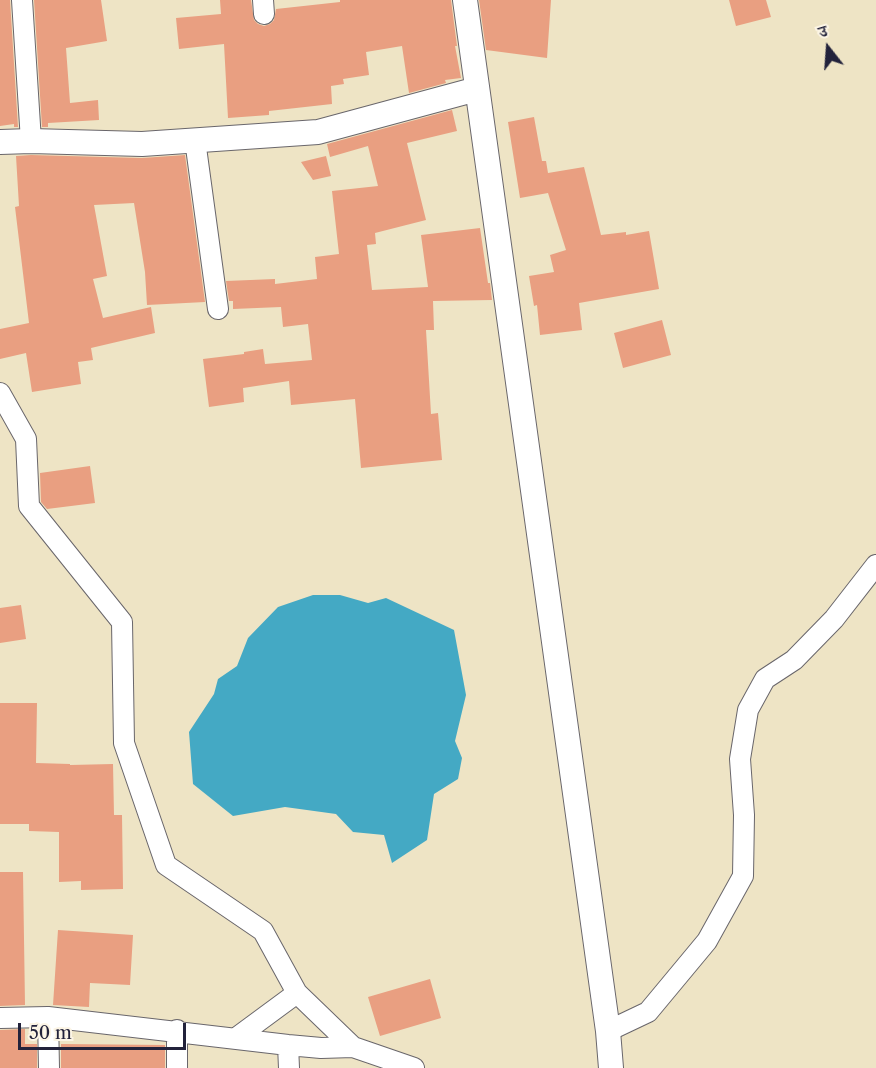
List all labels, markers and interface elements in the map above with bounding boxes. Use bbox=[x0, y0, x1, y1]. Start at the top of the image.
north arrow bbox=[798, 18, 858, 78]
text: उ bbox=[816, 20, 830, 42]
scale bar bbox=[21, 1011, 189, 1049]
text: 50 m bbox=[29, 1022, 72, 1044]

